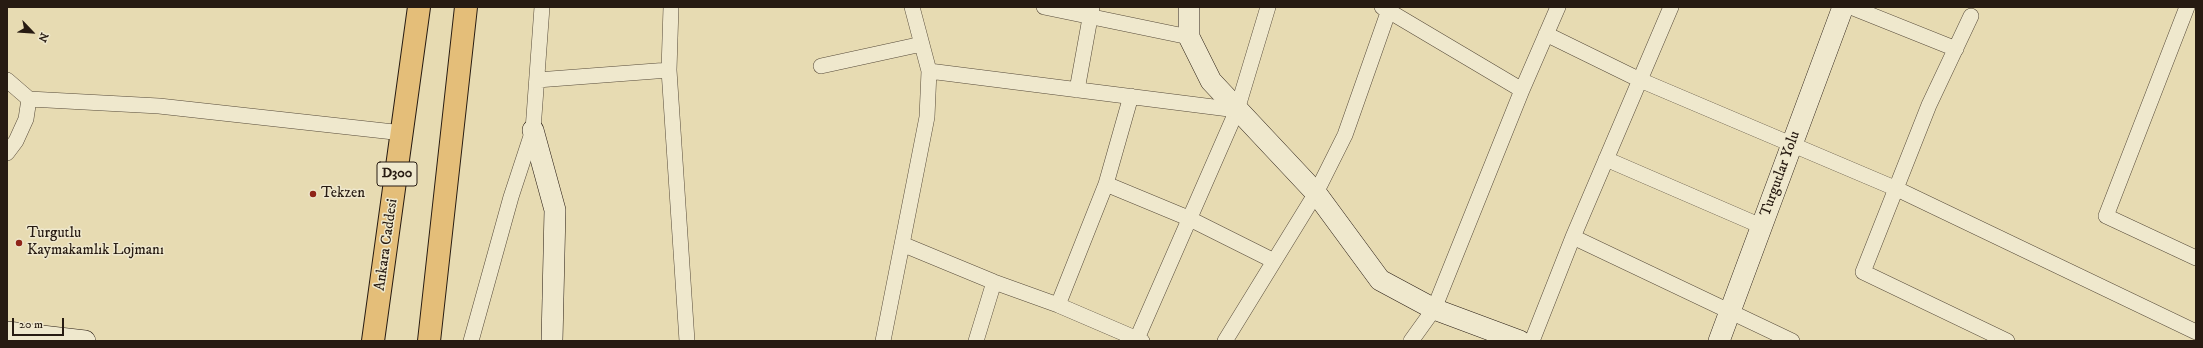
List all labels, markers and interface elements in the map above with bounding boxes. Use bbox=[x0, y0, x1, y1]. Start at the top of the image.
north arrow bbox=[12, 12, 52, 52]
text: N bbox=[35, 30, 51, 44]
street label: Turgutlar Yolu bbox=[1757, 129, 1805, 219]
road number: D300 bbox=[377, 162, 417, 186]
place label: Tekzen bbox=[321, 185, 365, 203]
marker: Tekzen bbox=[308, 189, 318, 199]
street label: Ankara Caddesi bbox=[372, 198, 402, 292]
place label: Turgutlu Kaymakamlık Lojmanı bbox=[27, 225, 164, 260]
marker: Turgutlu Kaymakamlık Lojmanı bbox=[14, 238, 24, 248]
scale bar bbox=[14, 310, 66, 336]
text: 20 m bbox=[19, 317, 43, 332]

